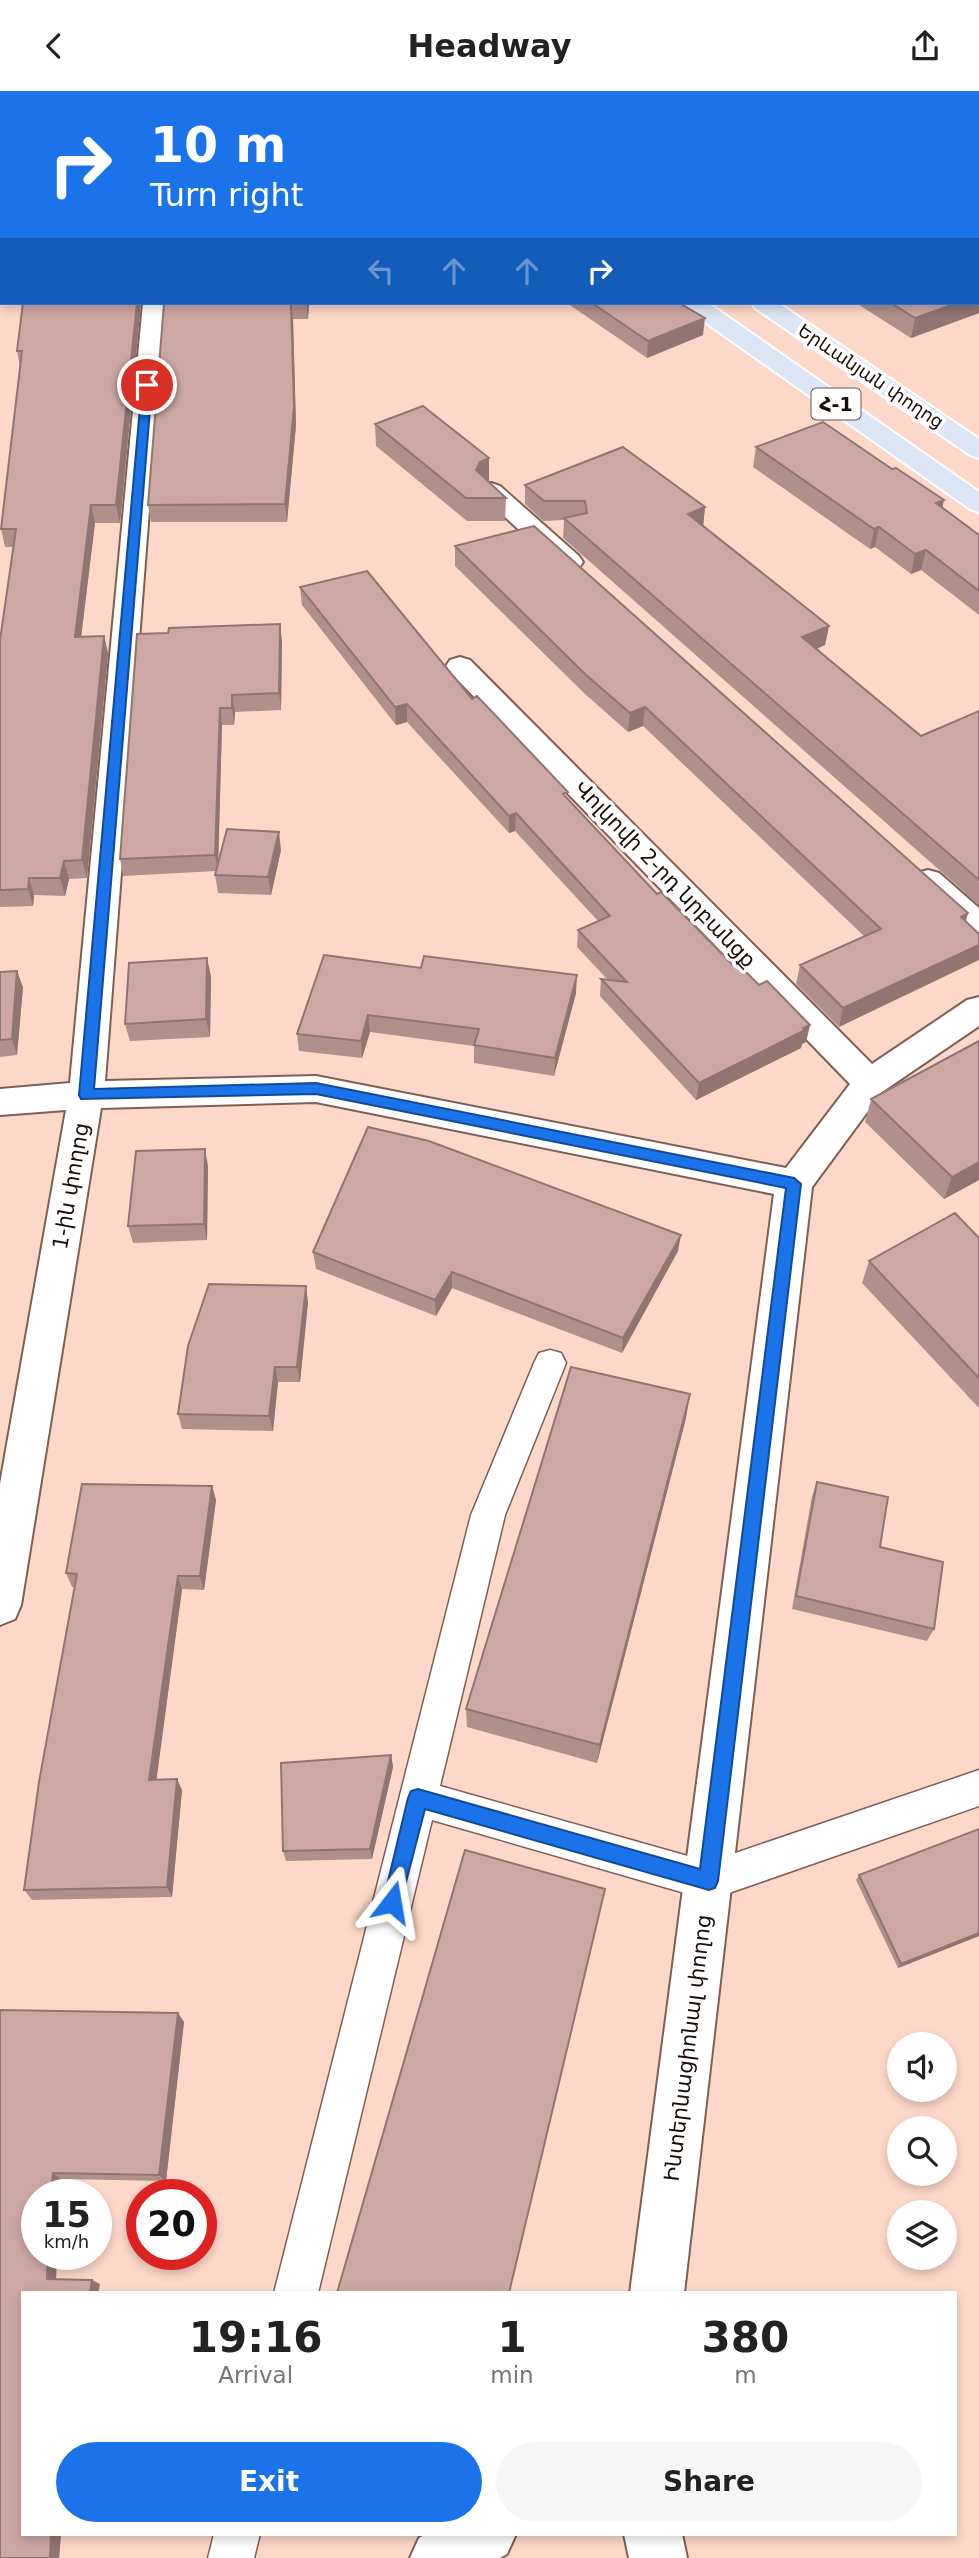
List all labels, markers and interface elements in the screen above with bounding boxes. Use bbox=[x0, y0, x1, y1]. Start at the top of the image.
icon: back bbox=[35, 27, 73, 65]
text: Headway bbox=[407, 27, 572, 65]
icon: share bbox=[906, 27, 944, 65]
text: 10 m bbox=[150, 117, 286, 174]
icon: right bbox=[35, 119, 126, 210]
text: Turn right bbox=[150, 176, 303, 214]
icon: left bbox=[362, 252, 400, 290]
icon: ahead bbox=[435, 252, 473, 290]
icon: ahead bbox=[508, 252, 546, 290]
icon: right bbox=[581, 252, 619, 290]
street label: Երևանյան փողոց bbox=[794, 320, 948, 432]
pin bbox=[117, 355, 177, 415]
icon: arrive bbox=[128, 366, 166, 404]
road number: Հ-1 bbox=[812, 389, 860, 419]
street label: Վոլկովի 2-րդ նրբանցք bbox=[570, 776, 760, 972]
street label: 1-ին փողոց bbox=[48, 1121, 94, 1251]
position arrow bbox=[355, 1865, 429, 1939]
street label: Ինտերնացիոնալ փողոց bbox=[660, 1913, 716, 2183]
map controls bbox=[887, 2032, 957, 2270]
button: sound bbox=[887, 2032, 957, 2102]
button: search bbox=[887, 2116, 957, 2186]
speed limit sign: 20 bbox=[126, 2179, 217, 2270]
text: 15 bbox=[42, 2195, 91, 2235]
button: layers bbox=[887, 2200, 957, 2270]
text: km/h bbox=[44, 2231, 89, 2252]
text: 19:16 bbox=[189, 2313, 323, 2362]
text: 1 bbox=[497, 2313, 527, 2362]
text: 380 bbox=[702, 2313, 789, 2362]
text: Arrival bbox=[218, 2362, 293, 2388]
text: min bbox=[490, 2362, 534, 2388]
text: m bbox=[734, 2362, 757, 2388]
button: Exit bbox=[56, 2442, 482, 2522]
button: Share bbox=[496, 2442, 922, 2522]

